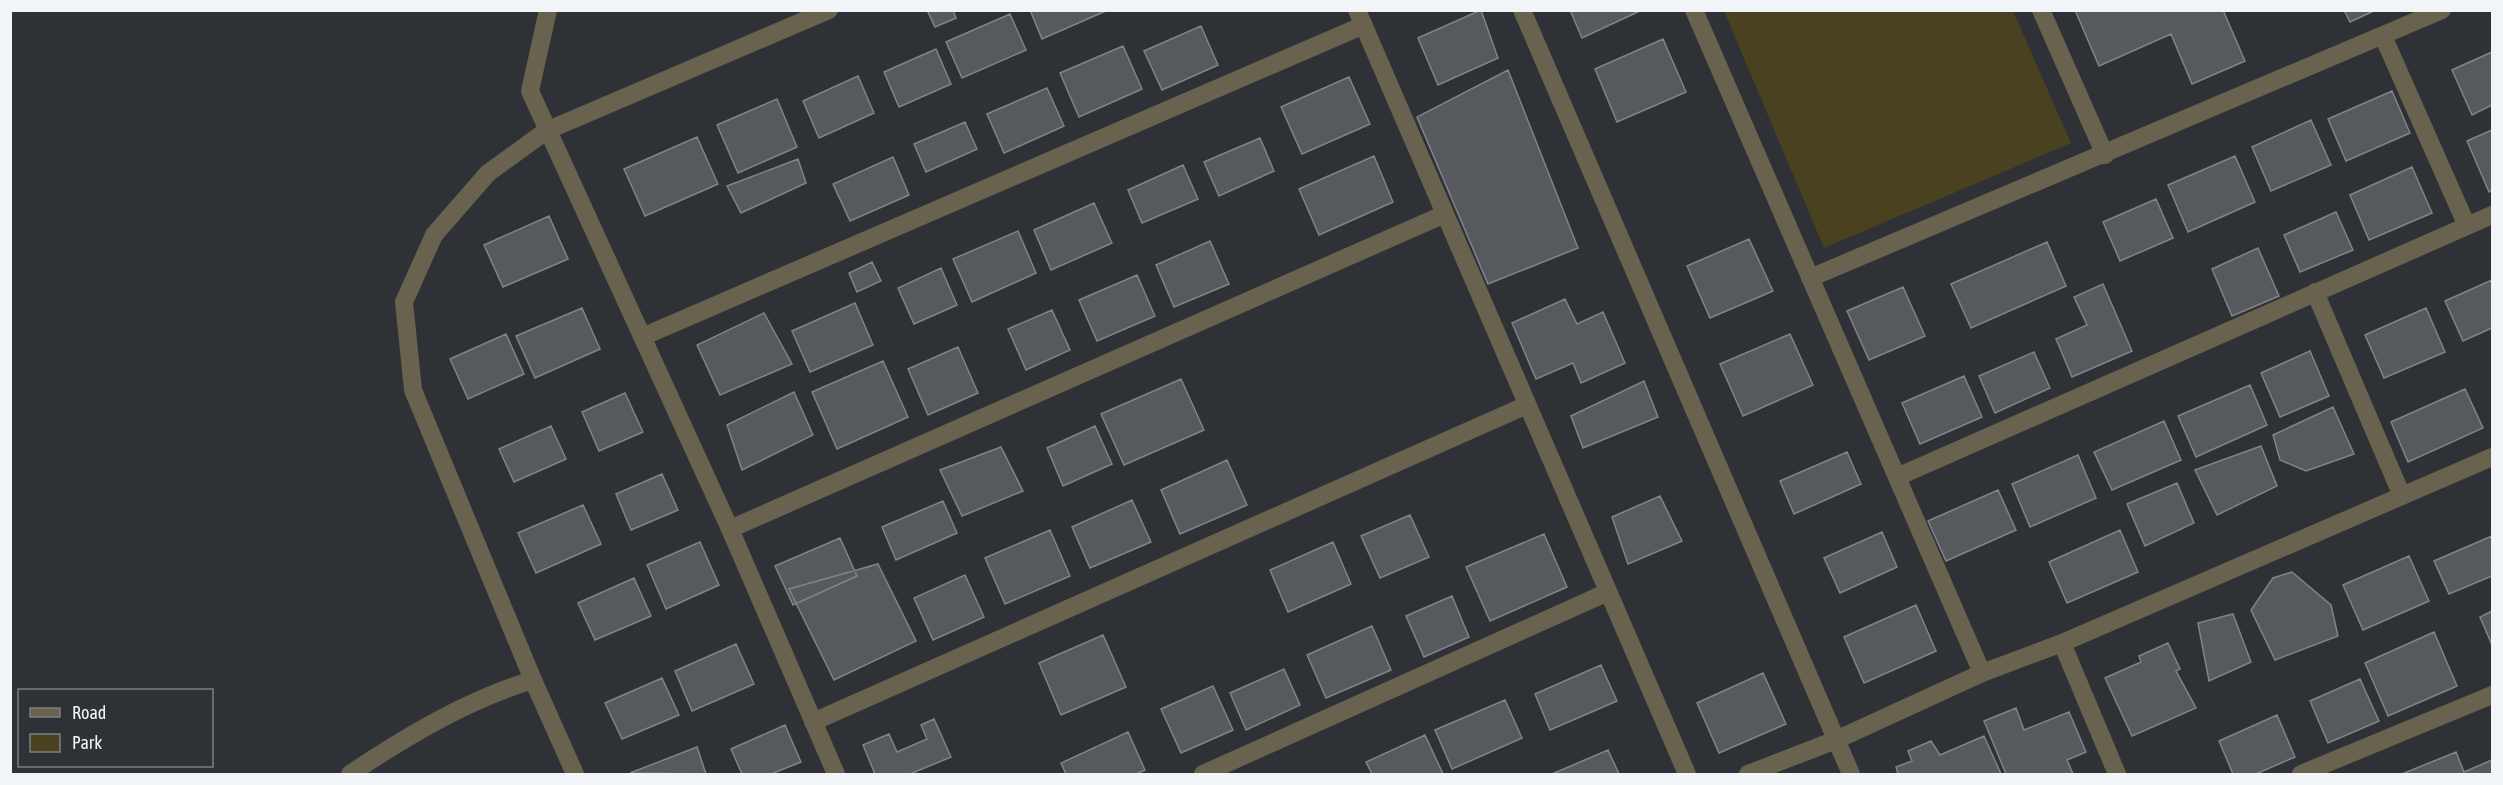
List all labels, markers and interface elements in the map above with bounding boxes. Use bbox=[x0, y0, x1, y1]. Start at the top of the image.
legend bbox=[18, 689, 213, 767]
text: Road bbox=[72, 702, 106, 723]
text: Park bbox=[72, 732, 102, 753]

